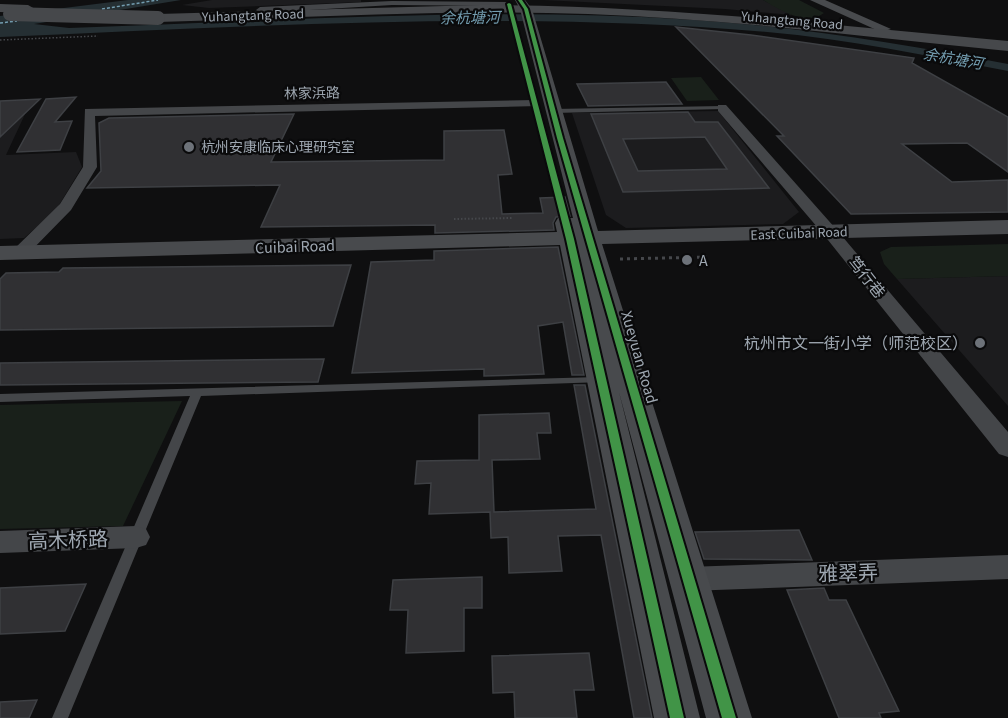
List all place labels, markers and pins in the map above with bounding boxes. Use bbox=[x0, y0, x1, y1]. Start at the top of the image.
place label: 杭州安康临床心理研究室 bbox=[201, 138, 355, 158]
marker: 杭州安康临床心理研究室 bbox=[182, 140, 196, 154]
place label: A bbox=[699, 250, 708, 272]
marker: A bbox=[680, 253, 694, 267]
place label: 杭州市文一街小学（师范校区） bbox=[744, 333, 968, 355]
marker: 杭州市文一街小学（师范校区） bbox=[973, 336, 987, 350]

